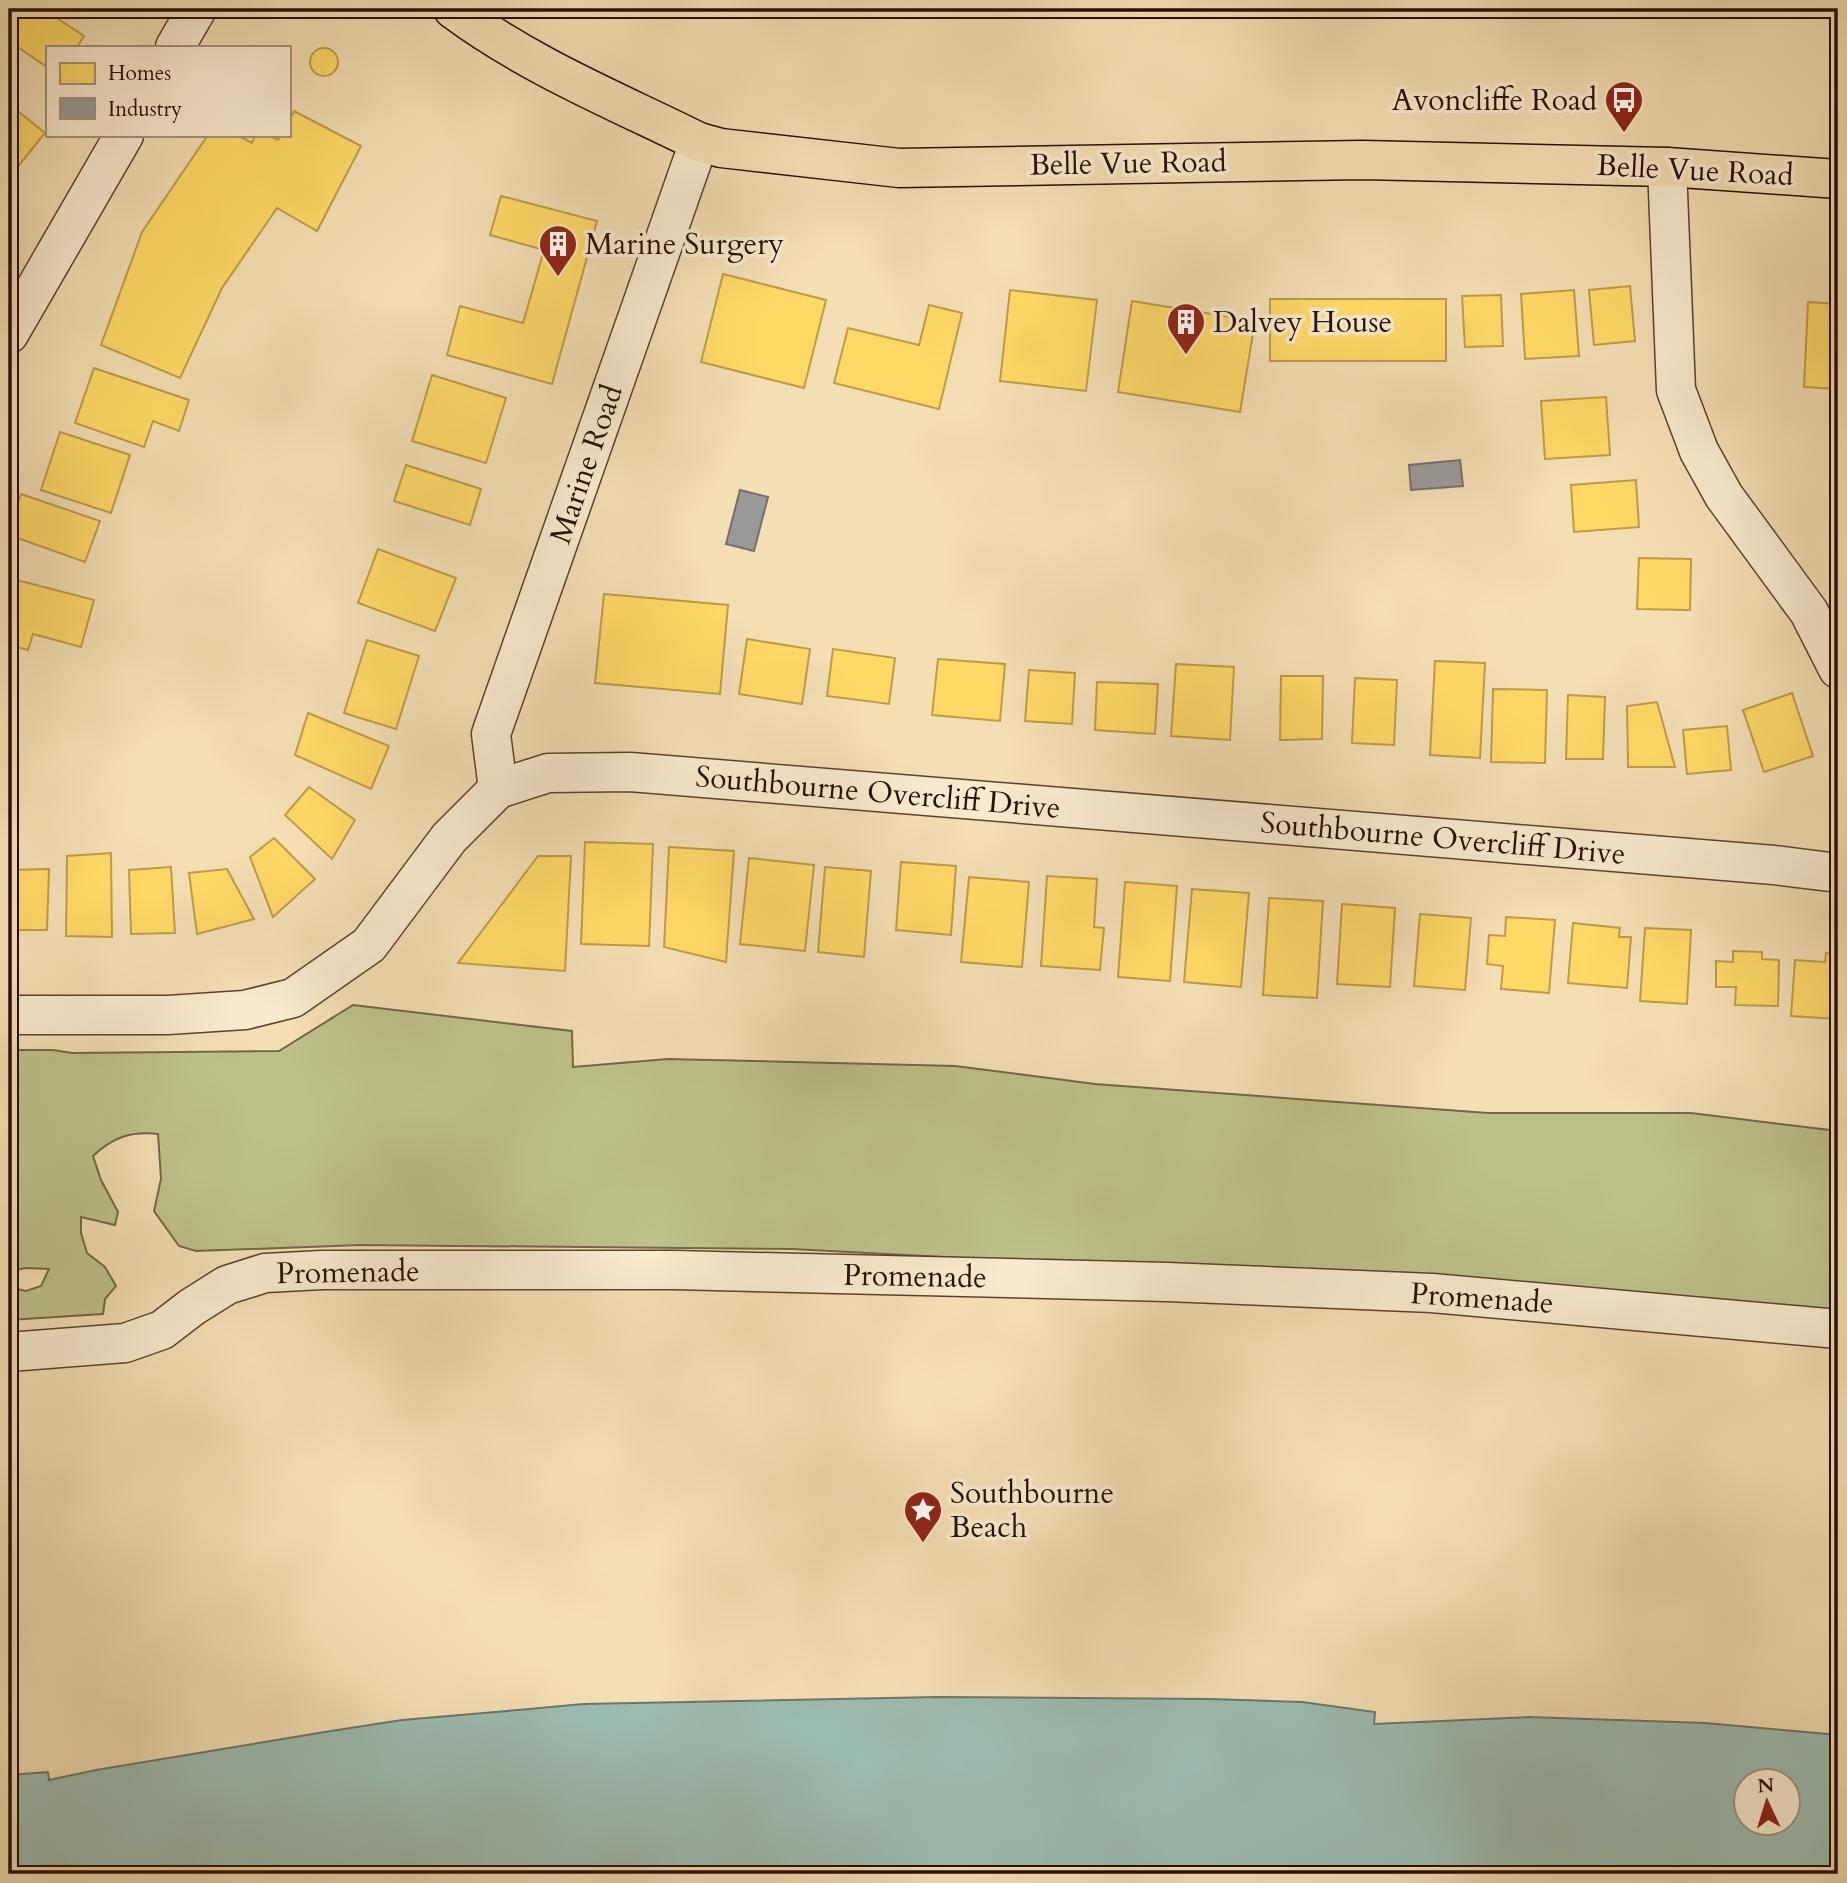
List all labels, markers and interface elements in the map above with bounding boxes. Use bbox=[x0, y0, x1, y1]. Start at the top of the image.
legend bbox=[46, 46, 290, 136]
text: Homes bbox=[108, 59, 171, 88]
bus stop icon: Avoncliffe Road bbox=[1603, 79, 1645, 134]
place label: Avoncliffe Road bbox=[1392, 80, 1597, 121]
text: Industry bbox=[108, 95, 182, 124]
street label: Belle Vue Road bbox=[1029, 141, 1227, 186]
street label: Belle Vue Road bbox=[1595, 145, 1794, 196]
building icon: Marine Surgery bbox=[537, 223, 579, 278]
place label: Marine Surgery bbox=[585, 224, 784, 265]
building icon: Dalvey House bbox=[1165, 301, 1207, 356]
place label: Dalvey House bbox=[1213, 302, 1392, 343]
street label: Marine Road bbox=[540, 379, 633, 549]
street label: Southbourne Overcliff Drive bbox=[694, 756, 1062, 829]
street label: Southbourne Overcliff Drive bbox=[1259, 802, 1627, 875]
street label: Promenade bbox=[276, 1251, 420, 1294]
street label: Promenade bbox=[843, 1255, 987, 1298]
street label: Promenade bbox=[1409, 1273, 1555, 1324]
place label: Southbourne Beach bbox=[950, 1473, 1114, 1548]
place icon: Southbourne Beach bbox=[902, 1489, 944, 1544]
north arrow bbox=[1731, 1768, 1801, 1838]
text: N bbox=[1757, 1772, 1776, 1800]

